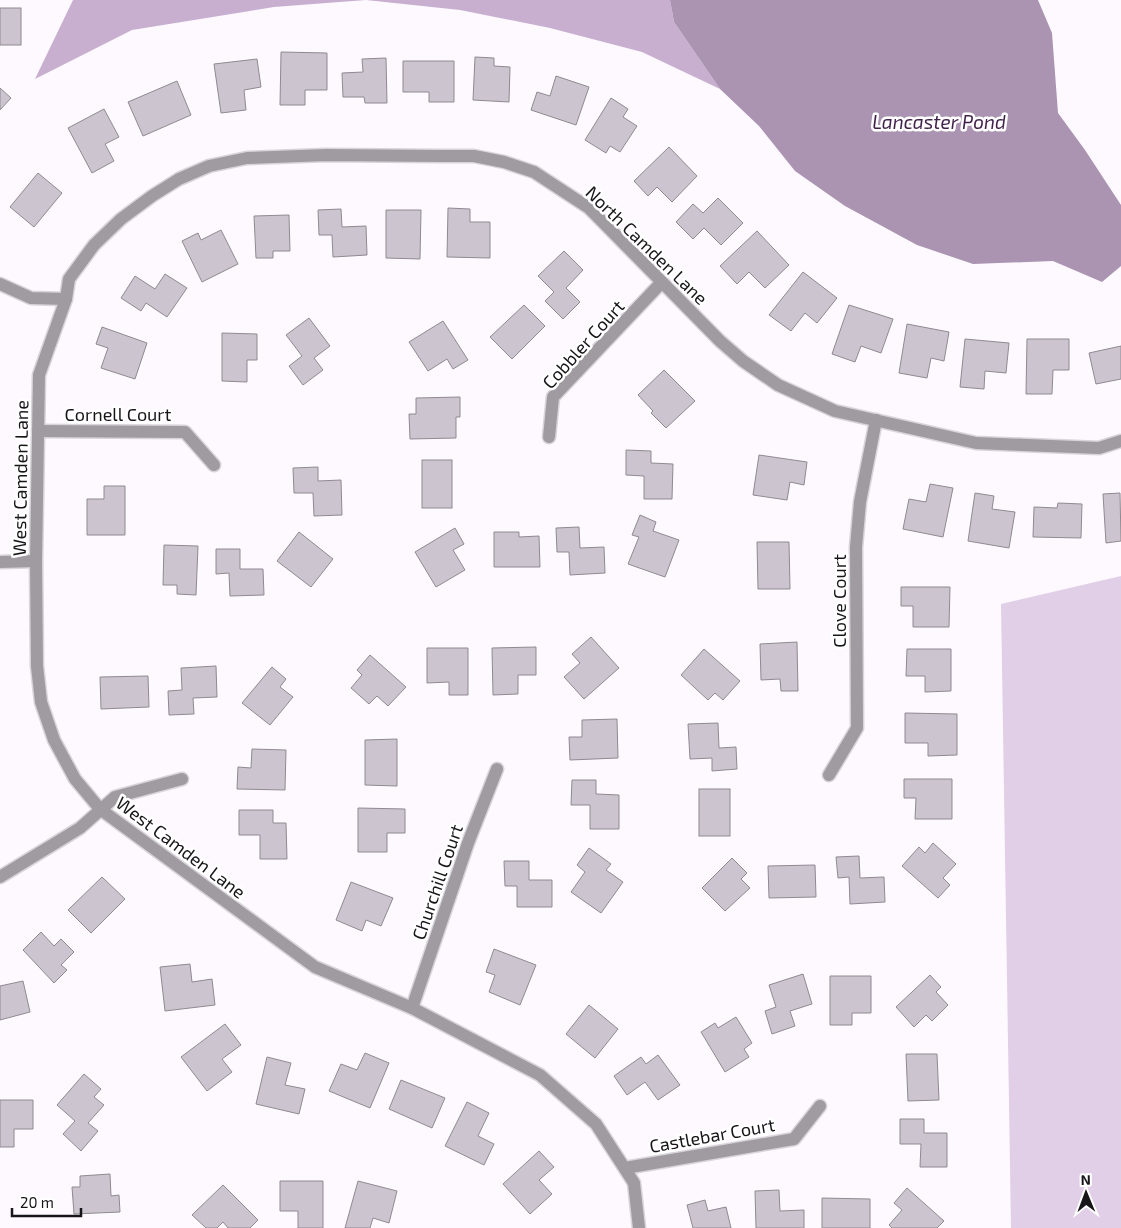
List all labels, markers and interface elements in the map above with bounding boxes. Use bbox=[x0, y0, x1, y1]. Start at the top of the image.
water label: Lancaster Pond bbox=[872, 110, 1006, 133]
street label: North Camden Lane bbox=[581, 181, 713, 309]
street label: Cobbler Court bbox=[537, 295, 629, 393]
street label: West Camden Lane bbox=[8, 400, 32, 556]
street label: Cornell Court bbox=[65, 403, 172, 425]
street label: Clove Court bbox=[828, 554, 850, 648]
street label: West Camden Lane bbox=[112, 791, 250, 903]
street label: Churchill Court bbox=[407, 821, 467, 943]
street label: Castlebar Court bbox=[648, 1113, 777, 1157]
north arrow bbox=[1061, 1168, 1111, 1218]
text: N bbox=[1081, 1171, 1091, 1188]
scale bar bbox=[12, 1186, 81, 1218]
text: 20 m bbox=[20, 1193, 54, 1211]

